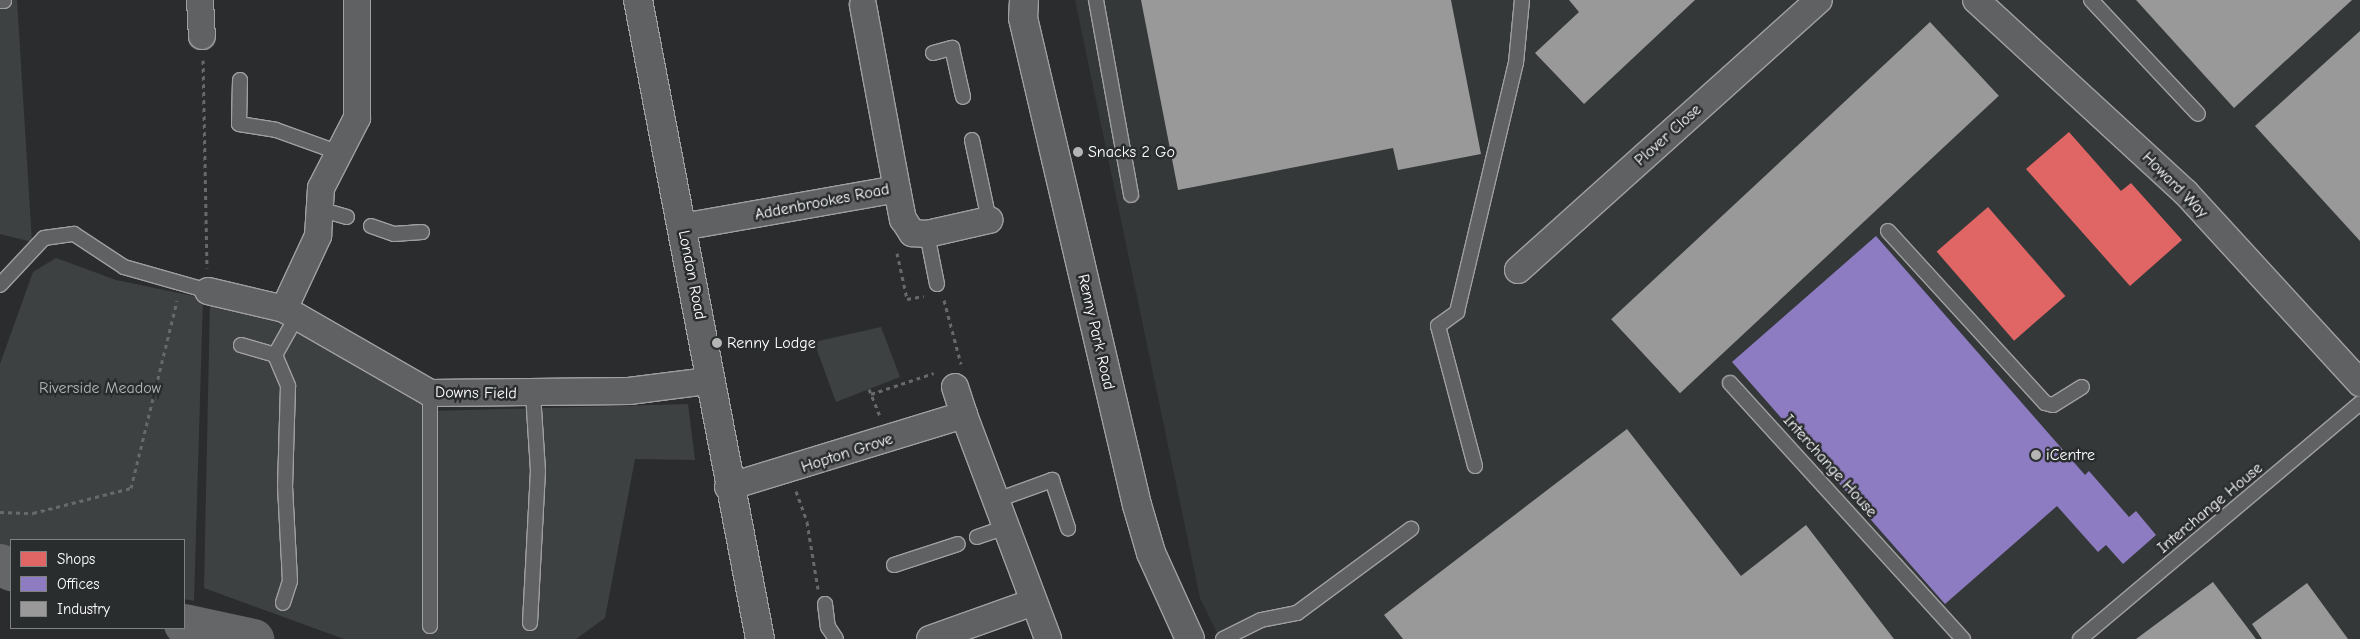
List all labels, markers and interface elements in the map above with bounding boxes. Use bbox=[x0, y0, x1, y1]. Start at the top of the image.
street label: Plover Close bbox=[1631, 100, 1705, 170]
place label: Snacks 2 Go bbox=[1088, 142, 1175, 162]
marker: Snacks 2 Go bbox=[1072, 146, 1084, 158]
street label: Howard Way bbox=[2138, 148, 2212, 222]
street label: Addenbrookes Road bbox=[753, 180, 891, 224]
street label: London Road bbox=[674, 229, 710, 321]
street label: Renny Park Road bbox=[1073, 272, 1119, 392]
place label: Renny Lodge bbox=[727, 333, 816, 353]
marker: Renny Lodge bbox=[711, 337, 723, 349]
park label: Riverside Meadow bbox=[39, 378, 161, 398]
street label: Downs Field bbox=[435, 383, 517, 403]
street label: Interchange House bbox=[1779, 411, 1881, 521]
street label: Hopton Grove bbox=[799, 429, 895, 477]
place label: iCentre bbox=[2046, 445, 2095, 465]
marker: iCentre bbox=[2030, 449, 2042, 461]
street label: Interchange House bbox=[2154, 458, 2266, 558]
legend bbox=[10, 539, 185, 629]
text: Shops bbox=[57, 550, 95, 568]
text: Offices bbox=[57, 575, 99, 593]
text: Industry bbox=[57, 600, 110, 618]

